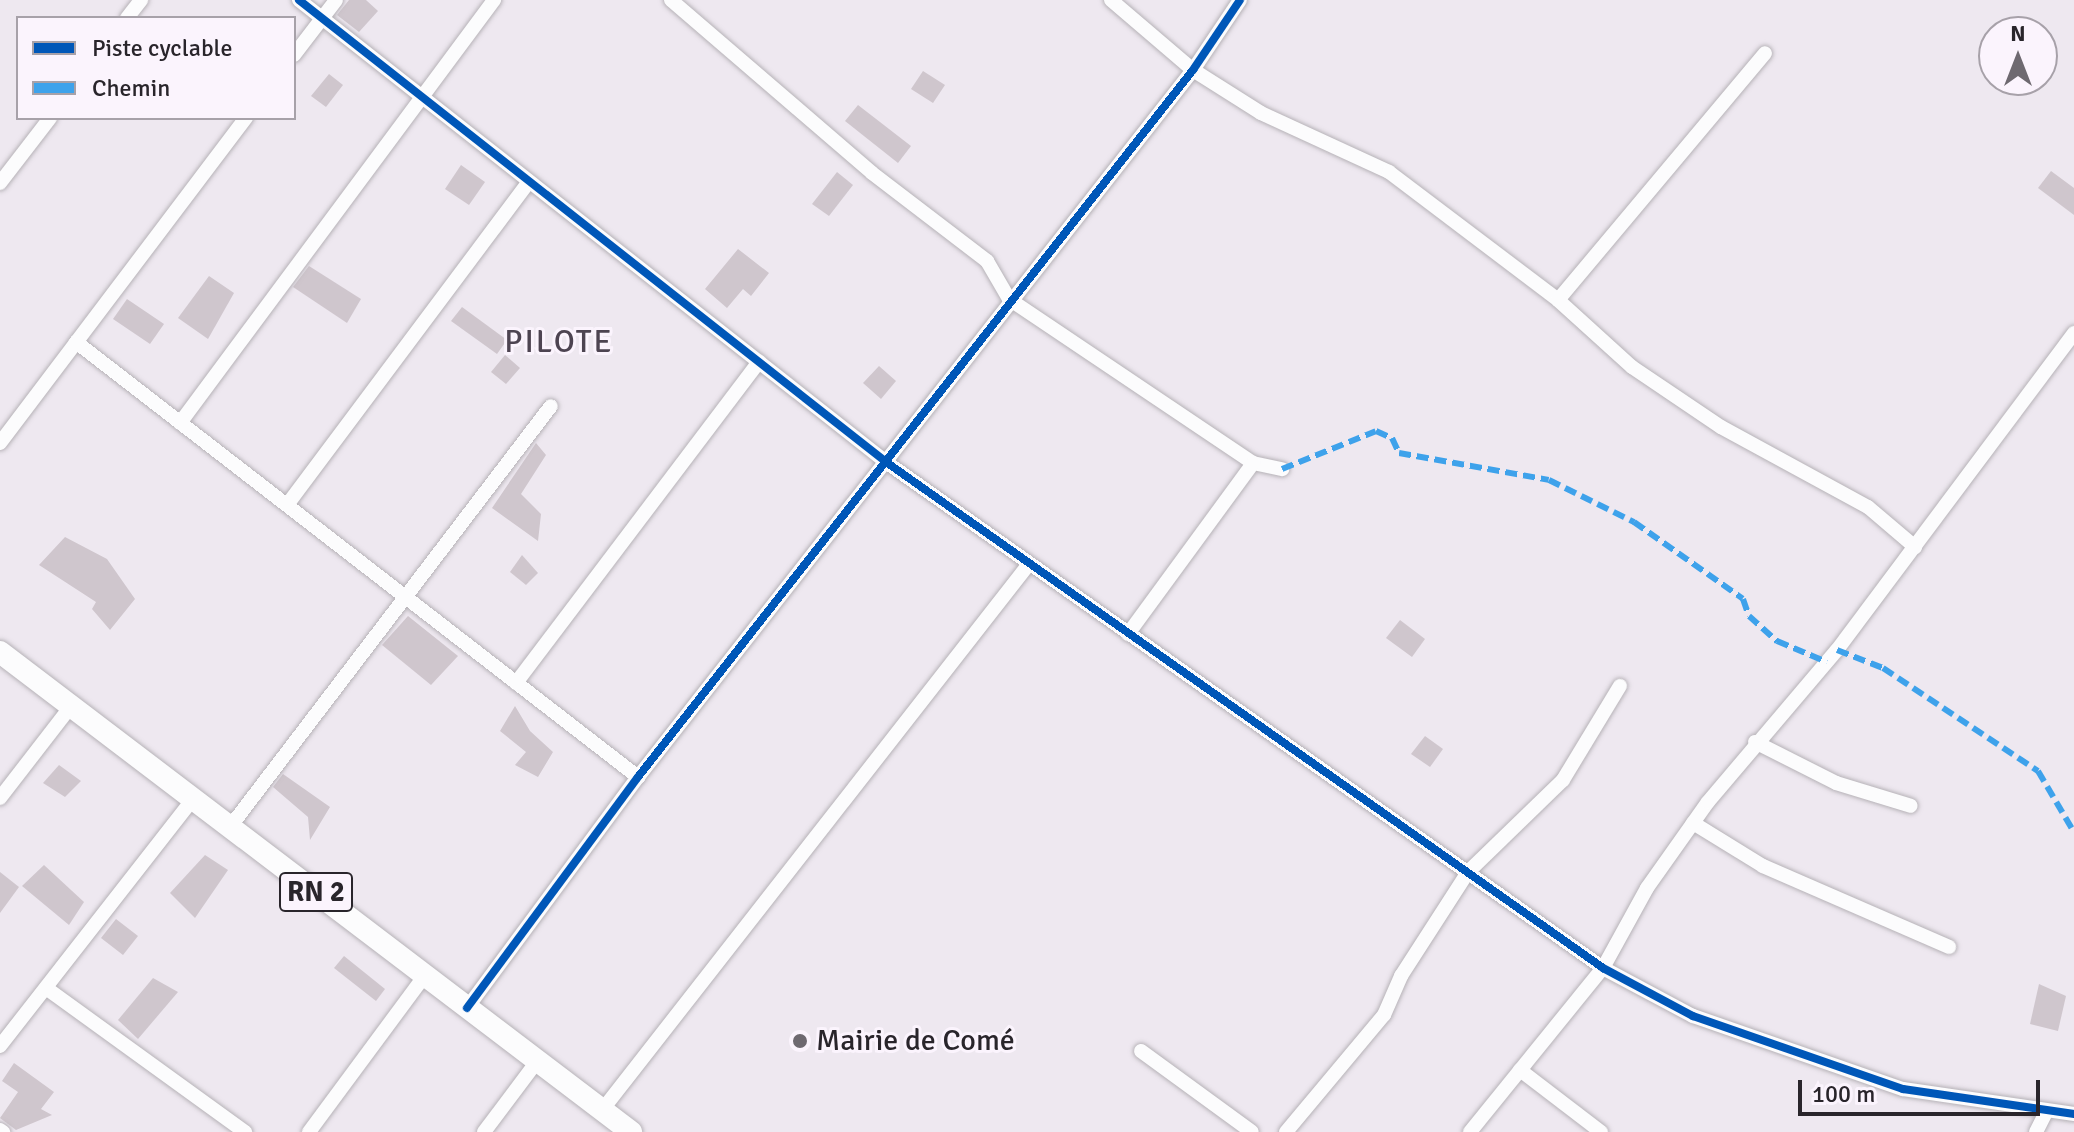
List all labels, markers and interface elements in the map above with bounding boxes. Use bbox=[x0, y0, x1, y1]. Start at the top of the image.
legend bbox=[16, 16, 296, 120]
north arrow bbox=[1978, 16, 2058, 96]
text: N bbox=[2010, 20, 2026, 47]
text: Piste cyclable bbox=[92, 33, 232, 63]
text: Chemin bbox=[92, 73, 170, 103]
district label: PILOTE bbox=[504, 323, 614, 361]
road number: RN 2 bbox=[278, 868, 354, 916]
place label: Mairie de Comé bbox=[816, 1023, 1015, 1059]
marker: Mairie de Comé bbox=[791, 1032, 809, 1050]
scale bar bbox=[1802, 1064, 2044, 1114]
text: 100 m bbox=[1812, 1079, 1875, 1109]

